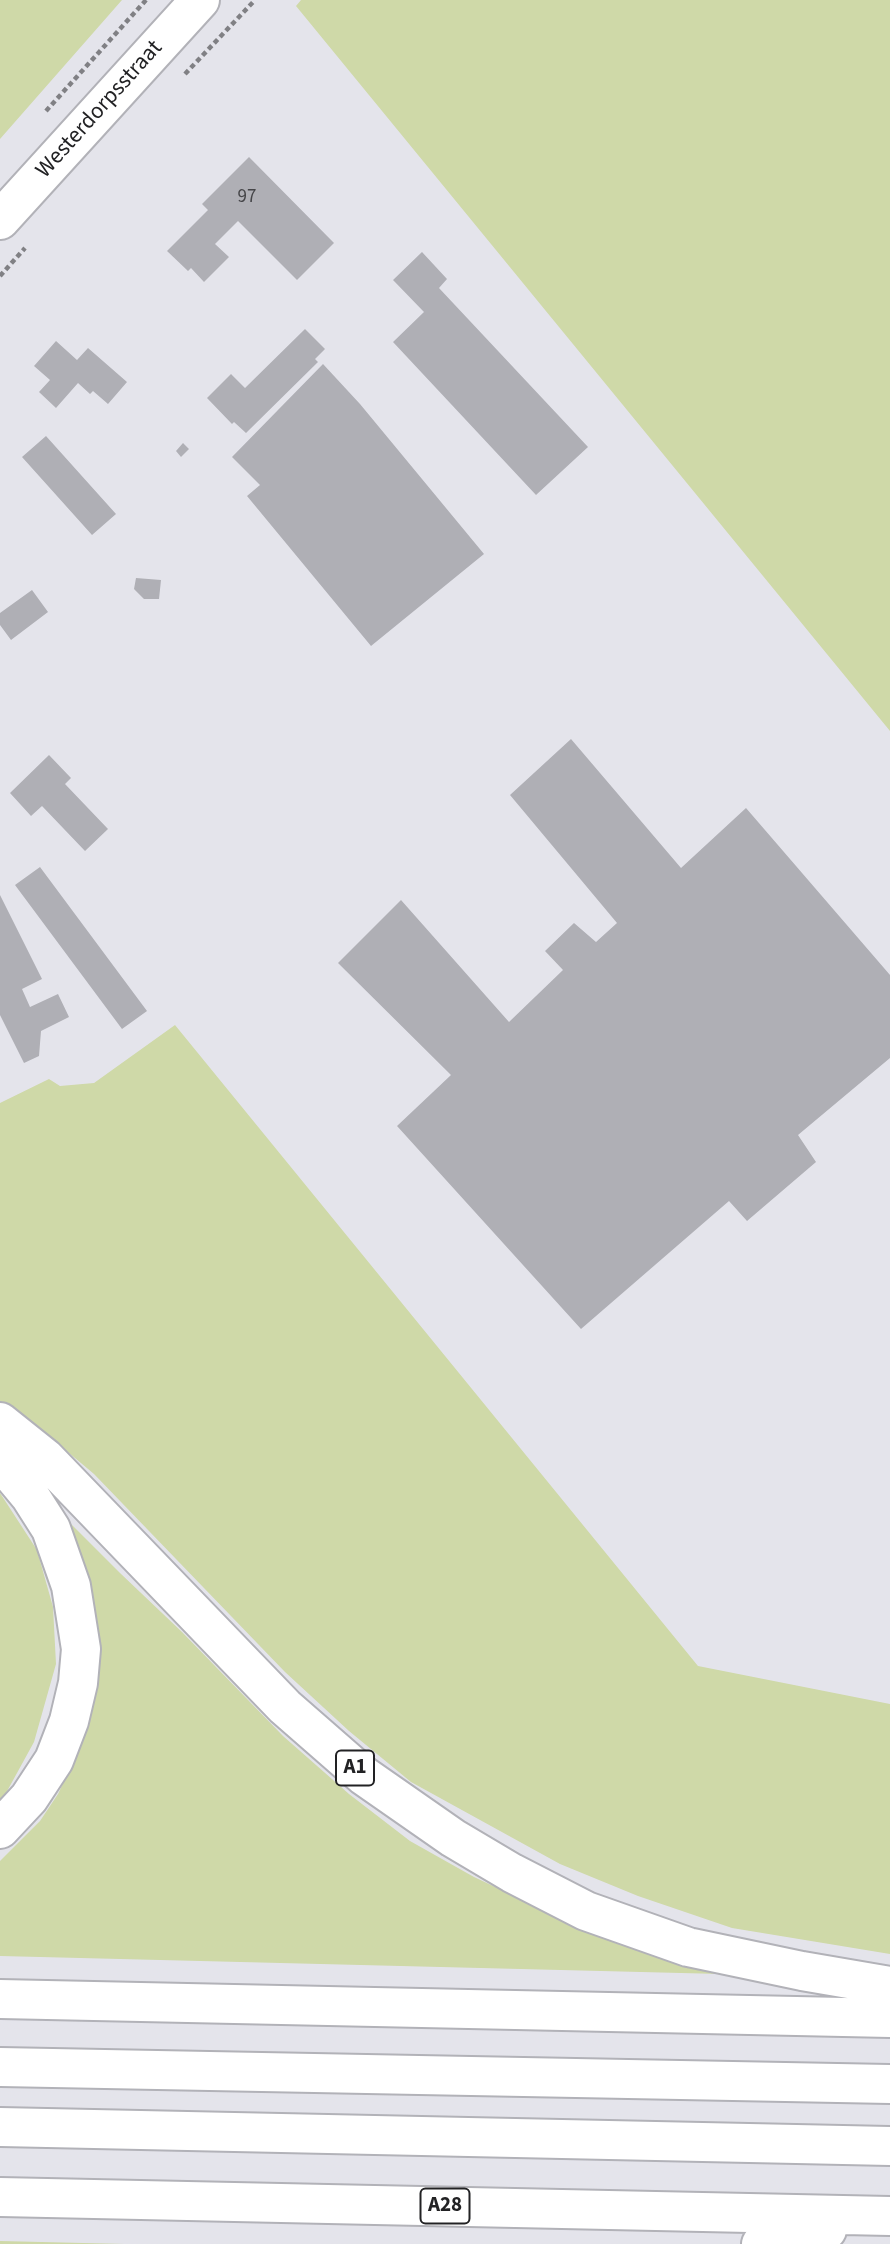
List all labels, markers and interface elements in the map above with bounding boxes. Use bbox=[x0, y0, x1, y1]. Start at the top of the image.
street label: Westerdorpsstraat bbox=[31, 35, 169, 185]
house number: 97 bbox=[238, 187, 256, 209]
road number: A1 bbox=[336, 1750, 374, 1786]
road number: A28 bbox=[420, 2188, 470, 2224]

